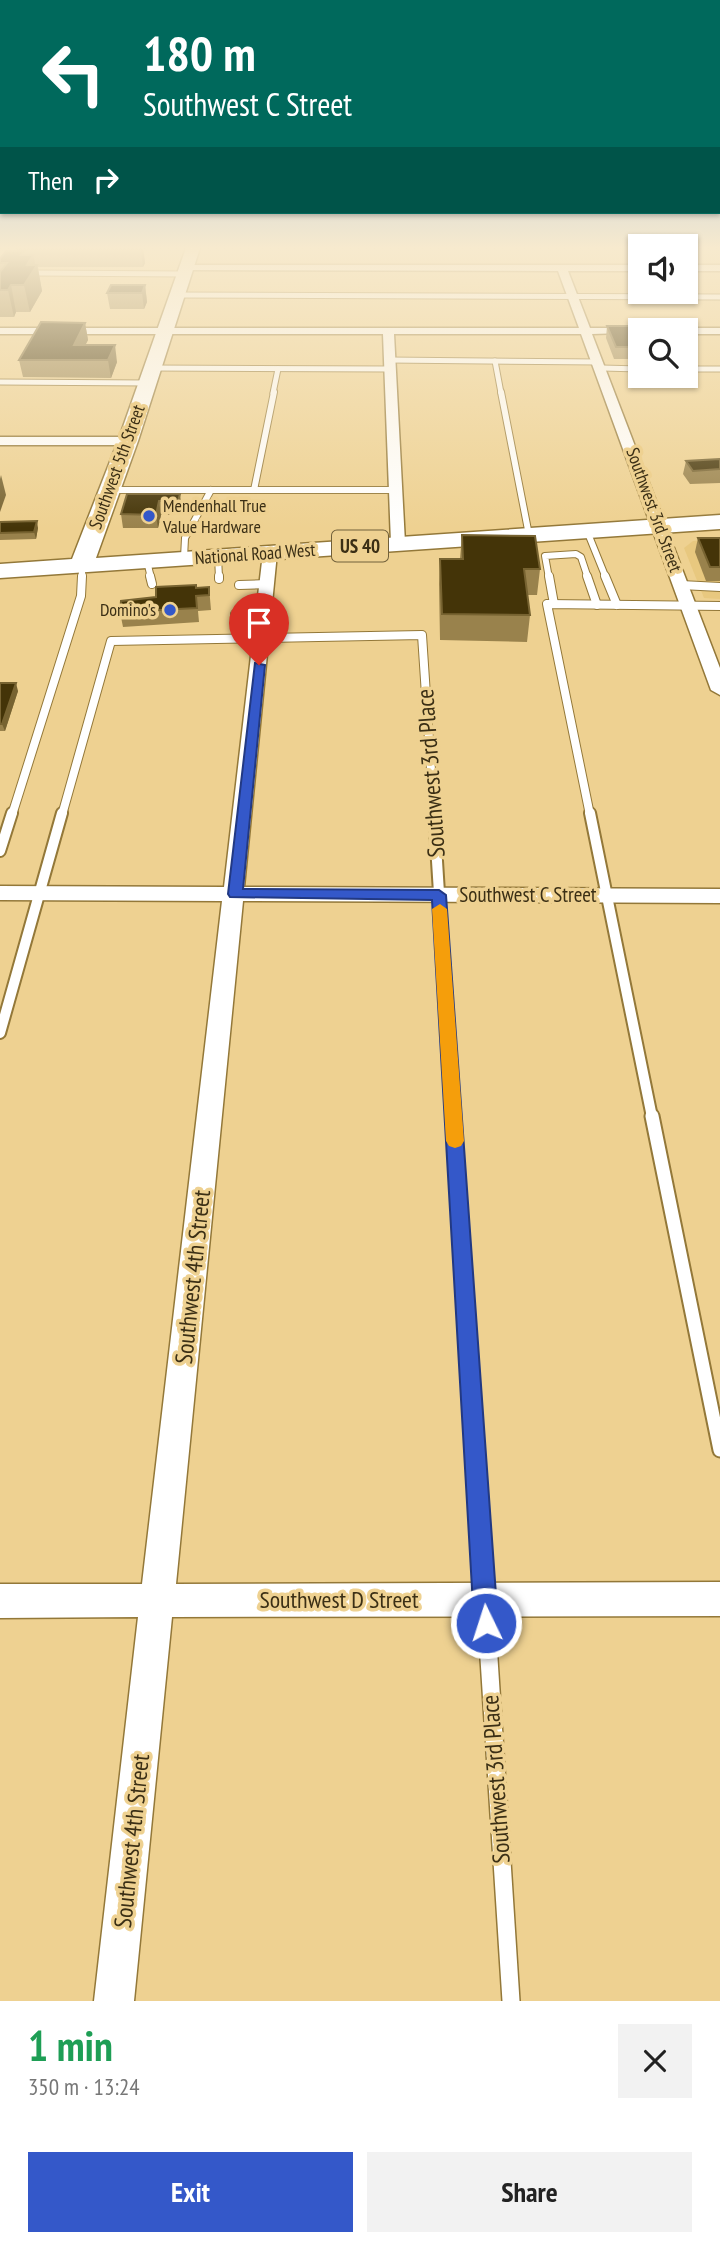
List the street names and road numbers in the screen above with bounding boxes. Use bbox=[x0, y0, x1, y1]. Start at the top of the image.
street label: Southwest 5th Street bbox=[83, 401, 150, 532]
street label: Southwest 3rd Street bbox=[621, 444, 688, 575]
road number: US 40 bbox=[332, 530, 388, 562]
street label: National Road West bbox=[194, 538, 316, 569]
street label: Southwest 3rd Place bbox=[409, 688, 452, 858]
street label: Southwest C Street bbox=[459, 881, 597, 908]
street label: Southwest 4th Street bbox=[168, 1188, 217, 1365]
street label: Southwest D Street bbox=[259, 1584, 419, 1615]
street label: Southwest 3rd Place bbox=[474, 1694, 517, 1864]
street label: Southwest 4th Street bbox=[107, 1752, 156, 1929]

